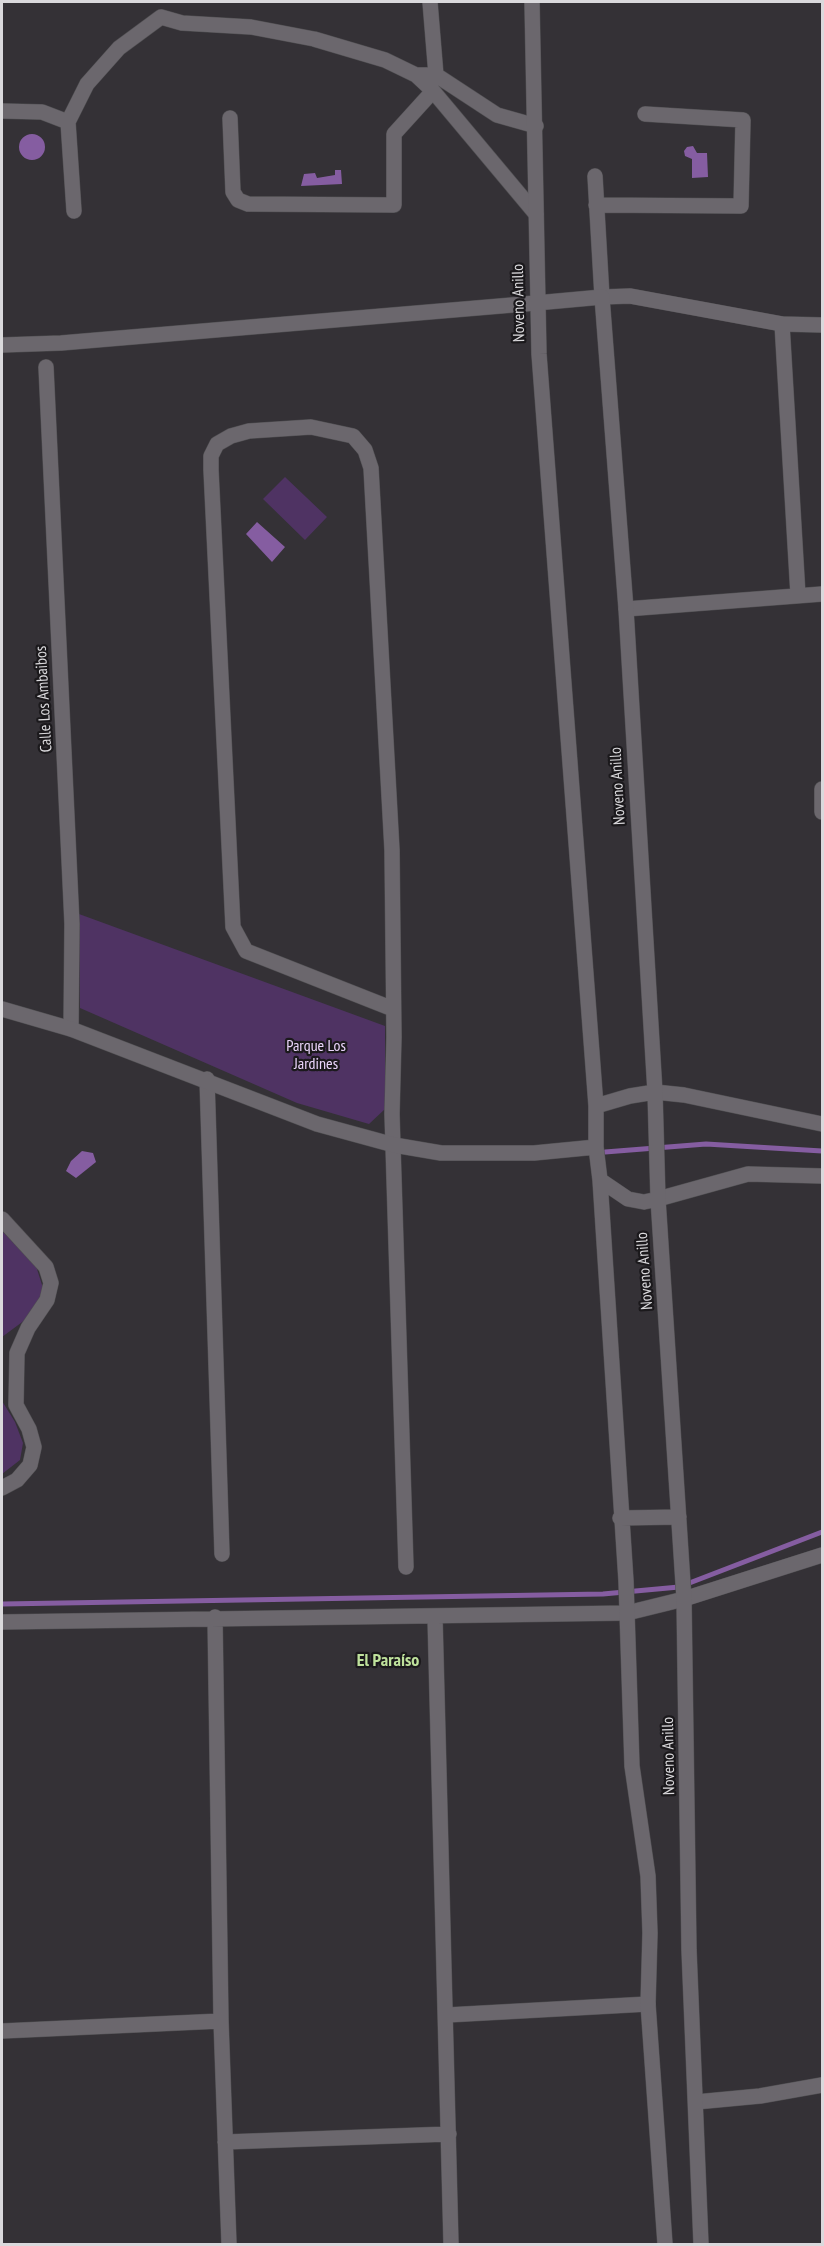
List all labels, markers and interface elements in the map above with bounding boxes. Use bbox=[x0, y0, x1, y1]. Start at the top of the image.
street label: Noveno Anillo bbox=[509, 264, 529, 342]
street label: Calle Los Ambaibos bbox=[32, 645, 56, 753]
street label: Noveno Anillo bbox=[606, 747, 630, 825]
park label: Parque Los Jardines bbox=[286, 1036, 346, 1074]
street label: Noveno Anillo bbox=[633, 1231, 657, 1311]
district label: El Paraíso bbox=[357, 1650, 419, 1672]
street label: Noveno Anillo bbox=[659, 1717, 679, 1795]

